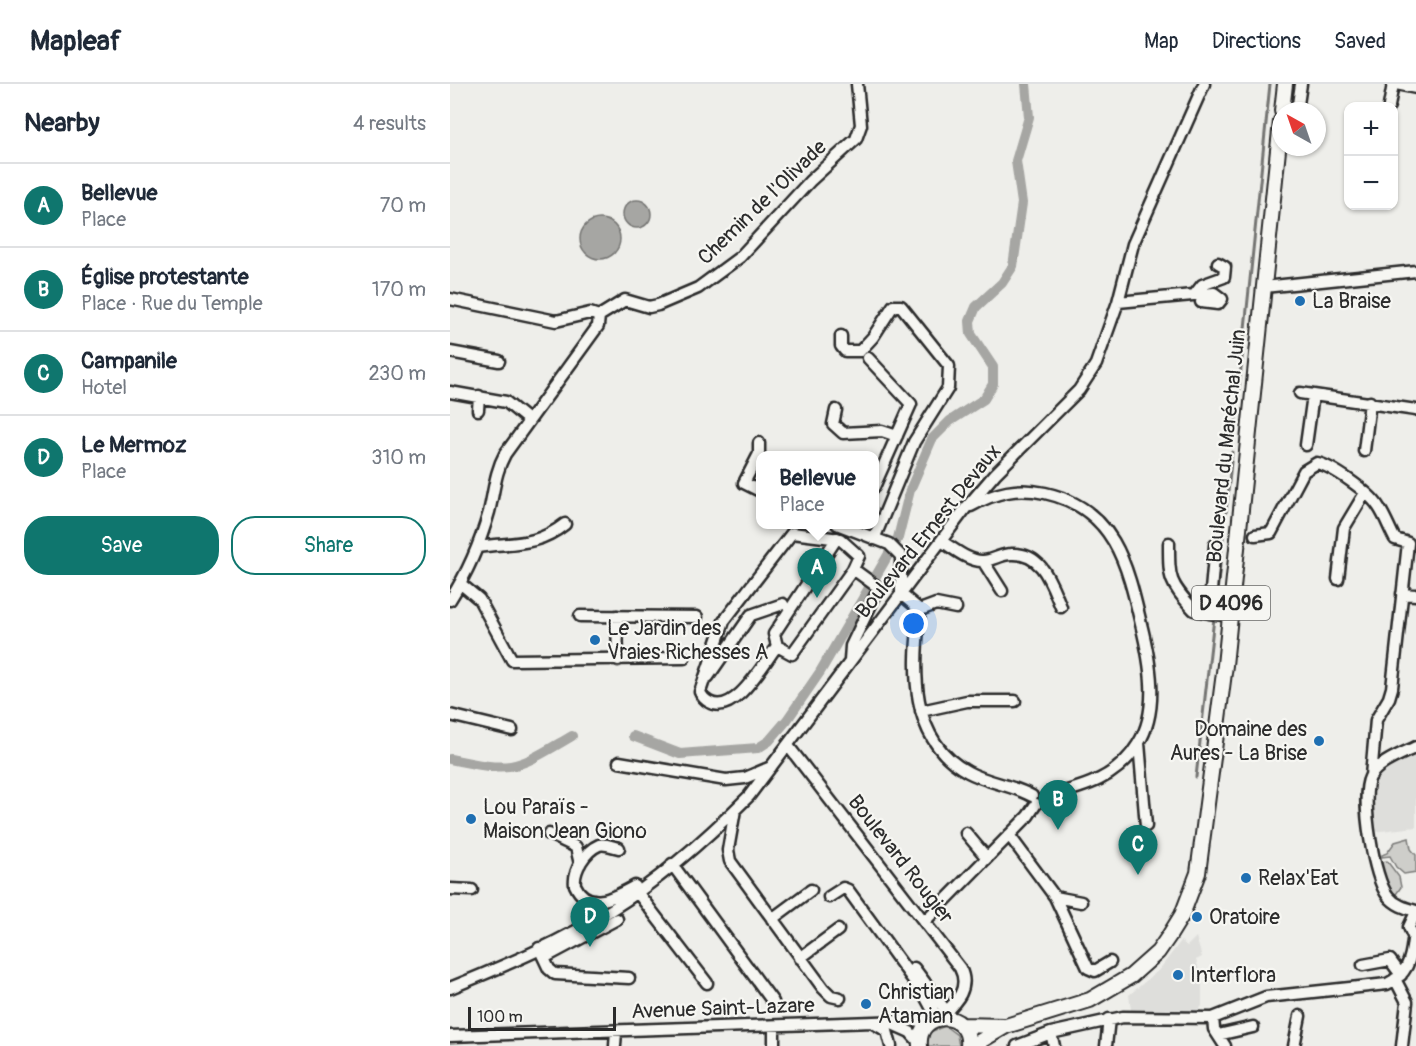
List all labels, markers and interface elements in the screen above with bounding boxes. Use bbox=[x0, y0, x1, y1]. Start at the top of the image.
text: Mapleaf bbox=[30, 24, 121, 59]
text: Map bbox=[1144, 28, 1179, 55]
text: Directions bbox=[1212, 28, 1301, 55]
text: Saved bbox=[1334, 28, 1386, 55]
north arrow bbox=[1272, 102, 1326, 156]
map controls bbox=[1344, 102, 1398, 210]
button: + bbox=[1344, 102, 1398, 156]
text: Nearby bbox=[24, 107, 100, 139]
text: 4 results bbox=[353, 111, 426, 136]
street label: Chemin de l'Olivade bbox=[692, 134, 833, 271]
button: − bbox=[1344, 156, 1398, 210]
text: Bellevue bbox=[81, 179, 157, 207]
text: A bbox=[37, 193, 50, 218]
text: 70 m bbox=[380, 193, 426, 218]
text: Place bbox=[81, 207, 126, 232]
text: Église protestante bbox=[81, 263, 249, 291]
text: B bbox=[38, 277, 49, 302]
text: 170 m bbox=[372, 277, 426, 302]
place label: La Braise bbox=[1312, 288, 1391, 315]
text: Place · Rue du Temple bbox=[81, 291, 263, 316]
marker: La Braise bbox=[1293, 294, 1307, 308]
street label: Boulevard du Maréchal Juin bbox=[1201, 328, 1252, 564]
text: Campanile bbox=[81, 347, 177, 375]
text: C bbox=[37, 361, 50, 386]
text: 230 m bbox=[369, 361, 426, 386]
text: Hotel bbox=[81, 375, 127, 400]
text: Le Mermoz bbox=[81, 431, 186, 459]
street label: Boulevard Ernest Devaux bbox=[850, 439, 1007, 624]
text: D bbox=[37, 445, 50, 470]
text: 310 m bbox=[371, 445, 426, 470]
popup bbox=[756, 451, 879, 529]
text: Place bbox=[81, 459, 126, 484]
text: Bellevue bbox=[779, 464, 856, 492]
text: Place bbox=[779, 492, 824, 517]
button: Save bbox=[24, 516, 219, 575]
button: Share bbox=[231, 516, 426, 575]
pin: A bbox=[798, 548, 836, 598]
road number: D 4096 bbox=[1192, 586, 1270, 620]
your location bbox=[899, 609, 928, 638]
place label: Le Jardin des Vraies Richesses A bbox=[607, 615, 768, 666]
marker: Le Jardin des Vraies Richesses A bbox=[588, 633, 602, 647]
place label: Domaine des Aures - La Brise bbox=[1170, 716, 1308, 767]
marker: Domaine des Aures - La Brise bbox=[1312, 734, 1326, 748]
pin: B bbox=[1038, 780, 1078, 830]
street label: Boulevard Rougier bbox=[842, 789, 960, 930]
place label: Lou Paraïs - Maison Jean Giono bbox=[483, 794, 647, 845]
marker: Lou Paraïs - Maison Jean Giono bbox=[464, 812, 478, 826]
pin: C bbox=[1118, 826, 1158, 875]
place label: Relax'Eat bbox=[1258, 865, 1339, 892]
marker: Relax'Eat bbox=[1239, 871, 1253, 885]
pin: D bbox=[570, 898, 610, 947]
place label: Oratoire bbox=[1209, 904, 1281, 931]
marker: Oratoire bbox=[1190, 910, 1204, 924]
place label: Interflora bbox=[1190, 962, 1276, 989]
marker: Interflora bbox=[1171, 968, 1185, 982]
place label: Christian Atamian bbox=[878, 979, 955, 1030]
street label: Avenue Saint-Lazare bbox=[631, 992, 816, 1025]
marker: Christian Atamian bbox=[859, 997, 873, 1011]
scale bar bbox=[468, 1004, 616, 1032]
text: 100 m bbox=[477, 1007, 523, 1027]

